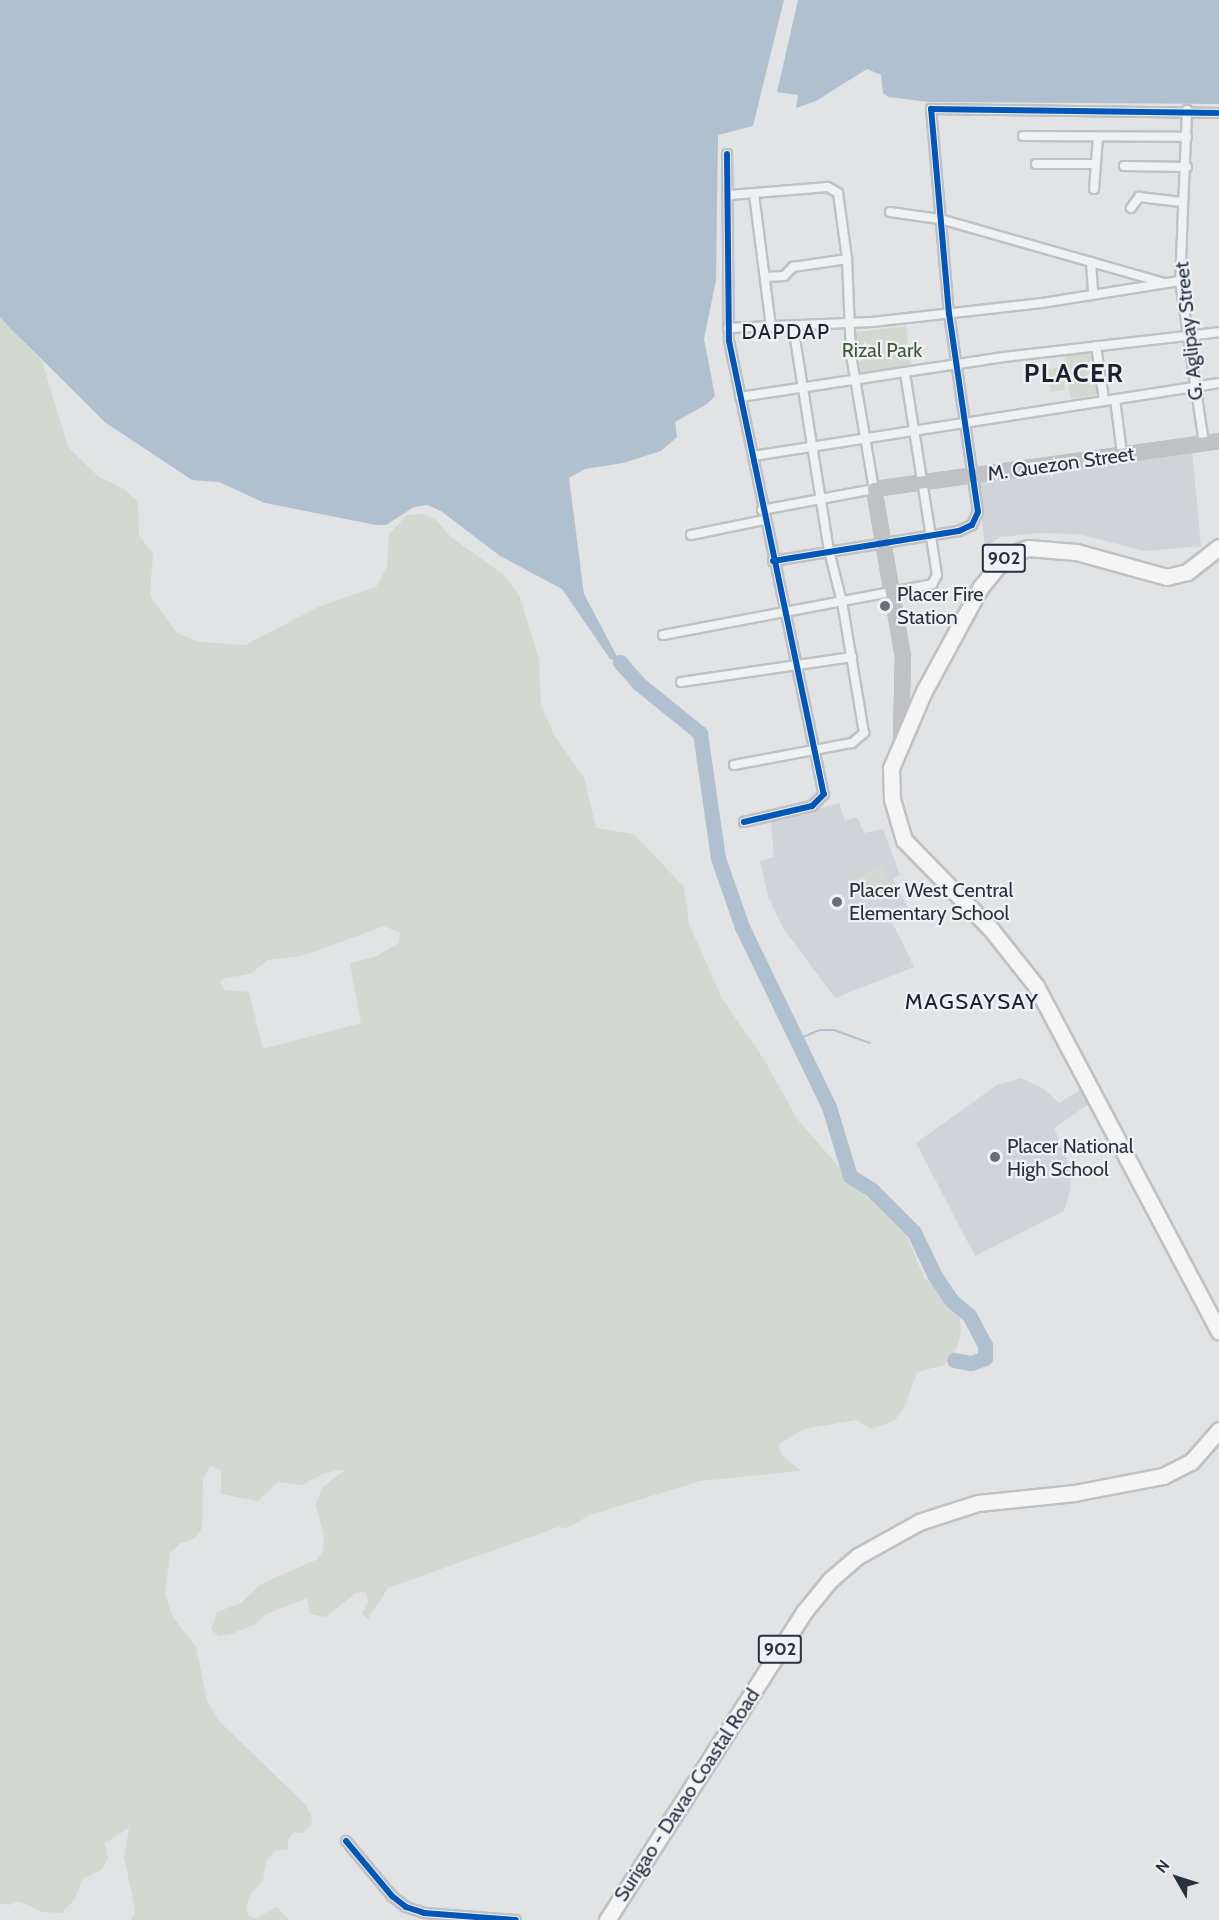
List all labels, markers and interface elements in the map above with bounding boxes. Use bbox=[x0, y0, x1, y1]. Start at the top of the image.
street label: G. Aglipay Street bbox=[1170, 260, 1208, 402]
district label: DAPDAP bbox=[742, 319, 830, 345]
park label: Rizal Park bbox=[842, 338, 922, 362]
district label: PLACER bbox=[1024, 358, 1124, 390]
street label: M. Quezon Street bbox=[986, 442, 1136, 486]
road number: 902 bbox=[982, 543, 1026, 573]
place label: Placer Fire Station bbox=[897, 582, 984, 629]
marker: Placer Fire Station bbox=[878, 599, 892, 613]
place label: Placer West Central Elementary School bbox=[849, 879, 1013, 926]
marker: Placer West Central Elementary School bbox=[830, 895, 844, 909]
district label: MAGSAYSAY bbox=[905, 989, 1039, 1015]
place label: Placer National High School bbox=[1007, 1134, 1133, 1181]
marker: Placer National High School bbox=[988, 1150, 1002, 1164]
road number: 902 bbox=[758, 1634, 802, 1664]
street label: Surigao - Davao Coastal Road bbox=[609, 1684, 765, 1906]
north arrow bbox=[1147, 1848, 1207, 1908]
text: N bbox=[1152, 1856, 1174, 1877]

